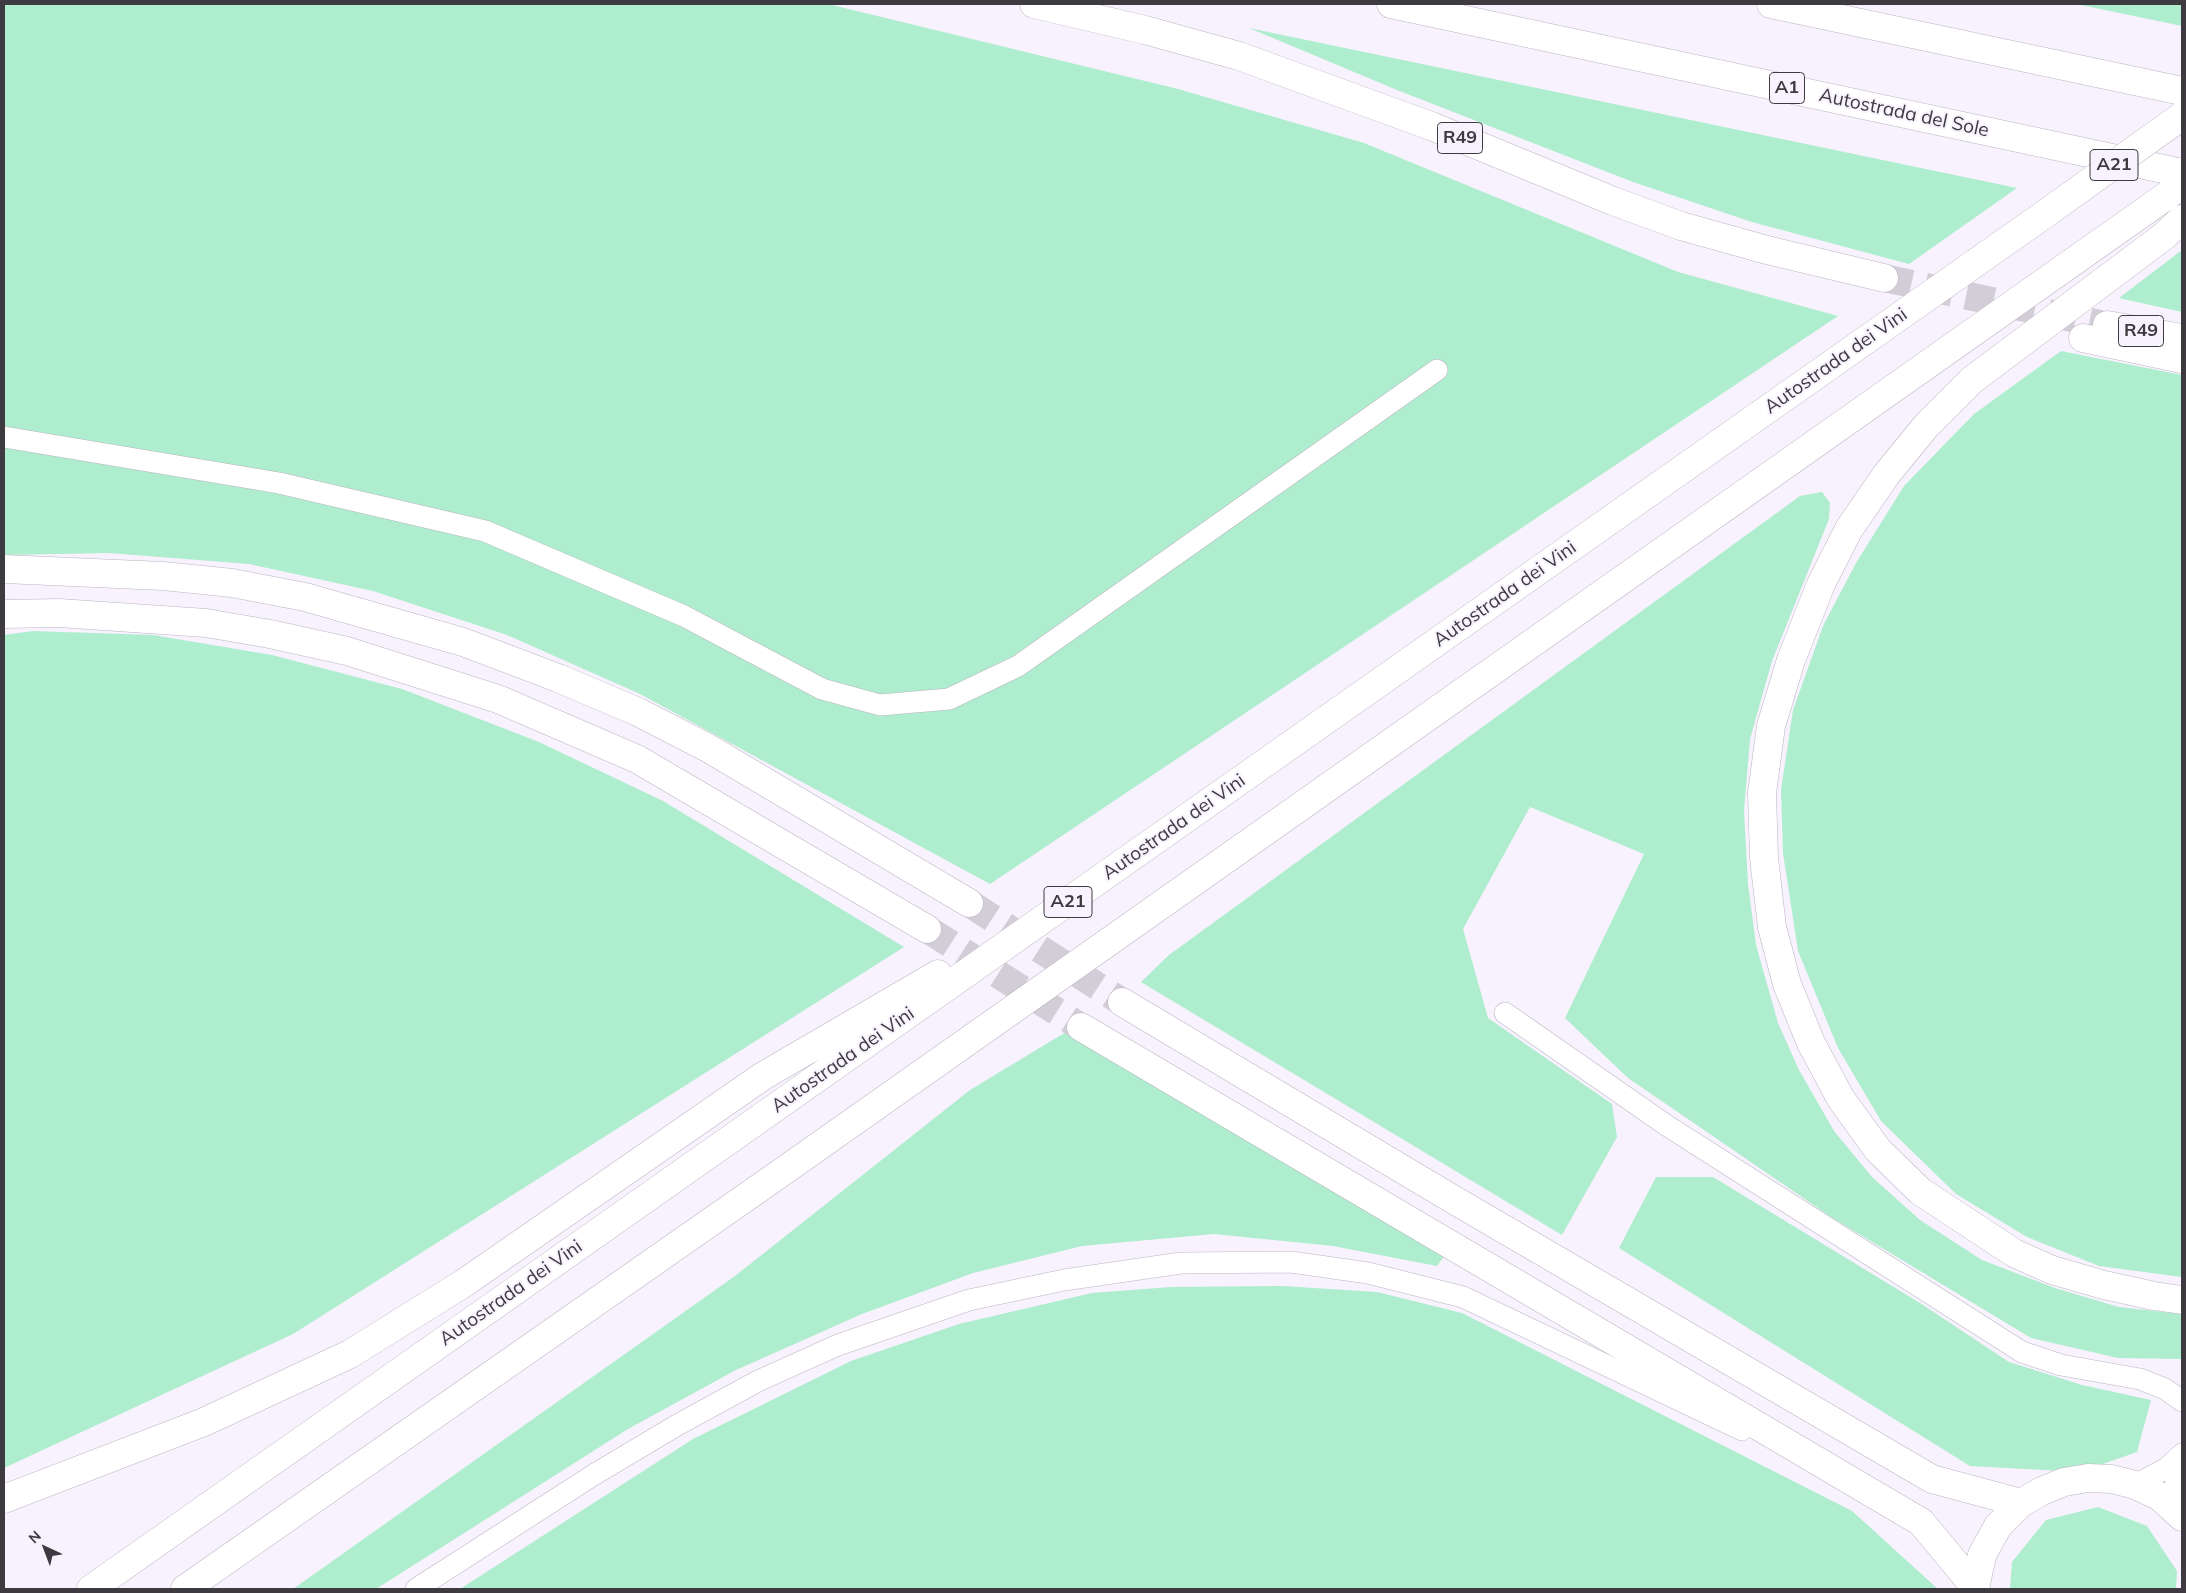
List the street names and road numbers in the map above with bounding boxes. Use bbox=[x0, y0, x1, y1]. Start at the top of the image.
road number: A1 bbox=[1770, 73, 1804, 104]
street label: Autostrada del Sole bbox=[1817, 84, 1991, 142]
road number: R49 bbox=[1438, 122, 1482, 154]
road number: A21 bbox=[2090, 150, 2138, 180]
street label: Autostrada dei Vini bbox=[1760, 303, 1912, 419]
road number: R49 bbox=[2118, 316, 2164, 346]
street label: Autostrada dei Vini bbox=[1429, 536, 1581, 652]
street label: Autostrada dei Vini bbox=[1098, 769, 1250, 885]
road number: A21 bbox=[1044, 886, 1092, 918]
street label: Autostrada dei Vini bbox=[767, 1002, 919, 1118]
street label: Autostrada dei Vini bbox=[435, 1235, 587, 1351]

